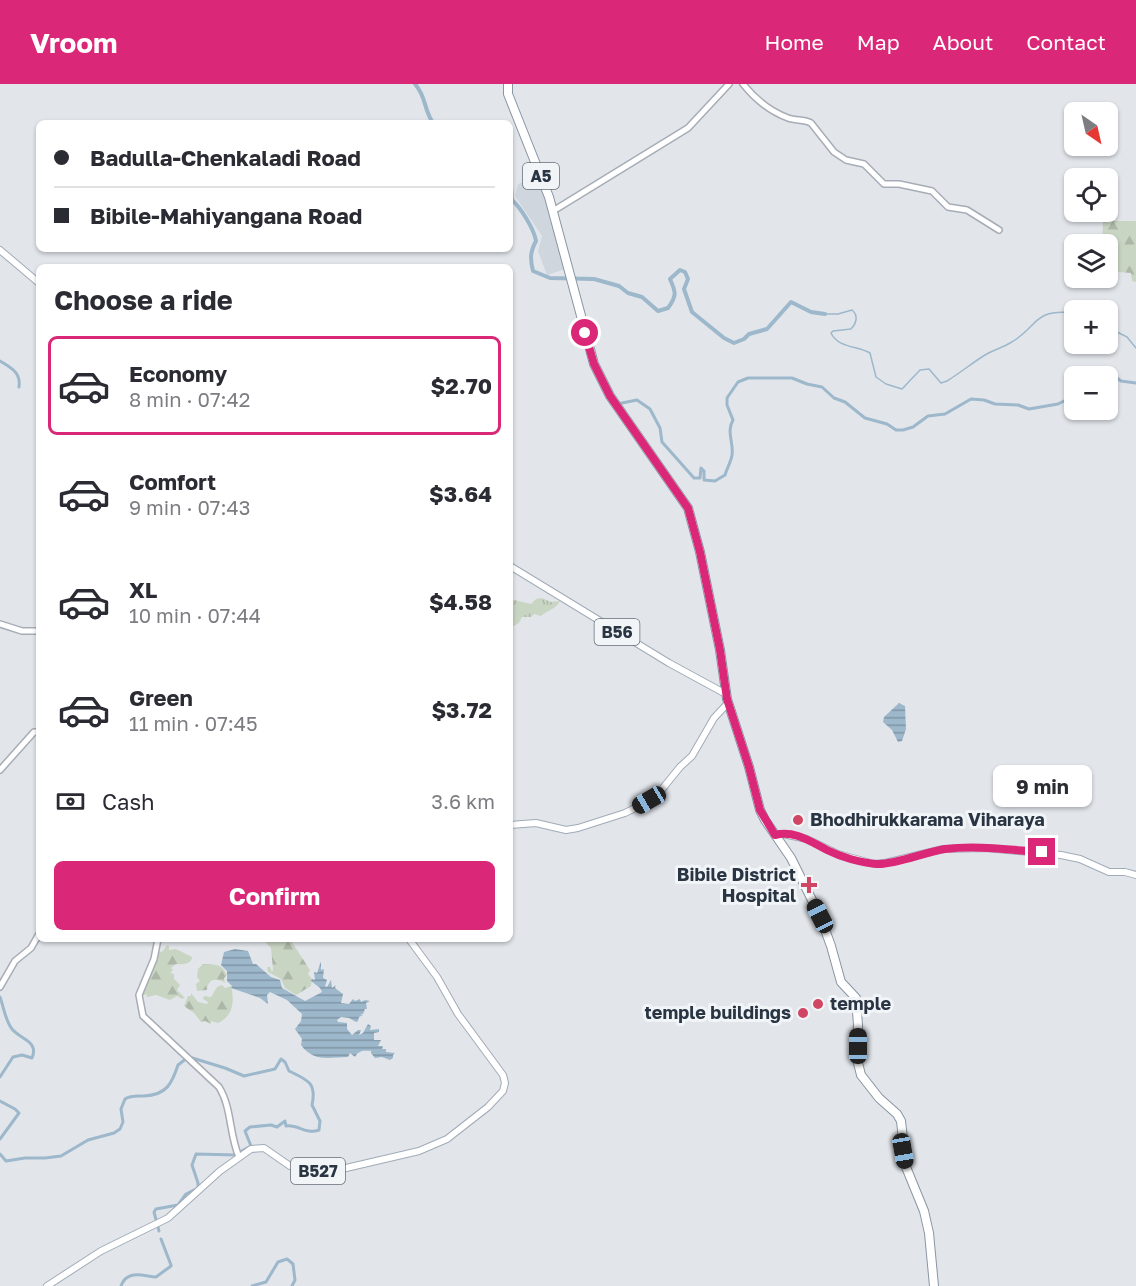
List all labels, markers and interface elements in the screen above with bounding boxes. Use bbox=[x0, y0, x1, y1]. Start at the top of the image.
text: Vroom bbox=[30, 26, 118, 59]
text: Home bbox=[764, 29, 824, 55]
text: Map bbox=[857, 29, 900, 55]
text: About bbox=[933, 29, 993, 55]
text: Contact bbox=[1026, 29, 1106, 55]
north arrow bbox=[1064, 102, 1118, 156]
map controls bbox=[1064, 102, 1118, 420]
text: Badulla-Chenkaladi Road bbox=[90, 144, 361, 171]
road number: A5 bbox=[523, 163, 559, 189]
button: locate bbox=[1064, 168, 1118, 222]
text: Bibile-Mahiyangana Road bbox=[90, 202, 362, 229]
button: layers bbox=[1064, 234, 1118, 288]
text: Choose a ride bbox=[54, 284, 233, 316]
button: + bbox=[1064, 300, 1118, 354]
route start bbox=[571, 319, 598, 346]
icon: car bbox=[57, 359, 111, 413]
text: Economy bbox=[129, 360, 227, 387]
button: − bbox=[1064, 366, 1118, 420]
text: $2.70 bbox=[431, 372, 492, 399]
text: 8 min · 07:42 bbox=[129, 387, 250, 411]
icon: car bbox=[57, 467, 111, 521]
text: Comfort bbox=[129, 468, 216, 495]
text: $3.64 bbox=[429, 480, 492, 507]
text: 9 min · 07:43 bbox=[129, 495, 250, 519]
icon: car bbox=[57, 575, 111, 629]
text: XL bbox=[129, 576, 157, 603]
text: $4.58 bbox=[429, 588, 492, 615]
text: 10 min · 07:44 bbox=[129, 603, 261, 627]
road number: B56 bbox=[594, 619, 640, 645]
icon: car bbox=[57, 683, 111, 737]
text: Green bbox=[129, 684, 193, 711]
text: $3.72 bbox=[431, 696, 492, 723]
text: 11 min · 07:45 bbox=[129, 711, 258, 735]
callout: 9 min bbox=[992, 765, 1092, 807]
text: 9 min bbox=[1016, 774, 1069, 798]
car bbox=[629, 783, 669, 817]
icon: cash bbox=[54, 785, 87, 818]
text: Cash bbox=[102, 788, 155, 815]
text: 3.6 km bbox=[431, 789, 495, 813]
place label: Bhodhirukkarama Viharaya bbox=[810, 808, 1045, 830]
marker: Bhodhirukkarama Viharaya bbox=[791, 813, 805, 827]
route end bbox=[1028, 838, 1055, 865]
button: Confirm bbox=[54, 861, 495, 930]
place label: Bibile District Hospital bbox=[677, 863, 796, 906]
marker: Bibile District Hospital bbox=[800, 876, 818, 894]
car bbox=[804, 896, 836, 936]
place label: temple bbox=[830, 992, 892, 1014]
marker: temple bbox=[811, 997, 825, 1011]
place label: temple buildings bbox=[645, 1001, 791, 1023]
marker: temple buildings bbox=[796, 1006, 810, 1020]
car bbox=[849, 1028, 867, 1064]
car bbox=[891, 1132, 915, 1170]
road number: B527 bbox=[291, 1158, 345, 1184]

